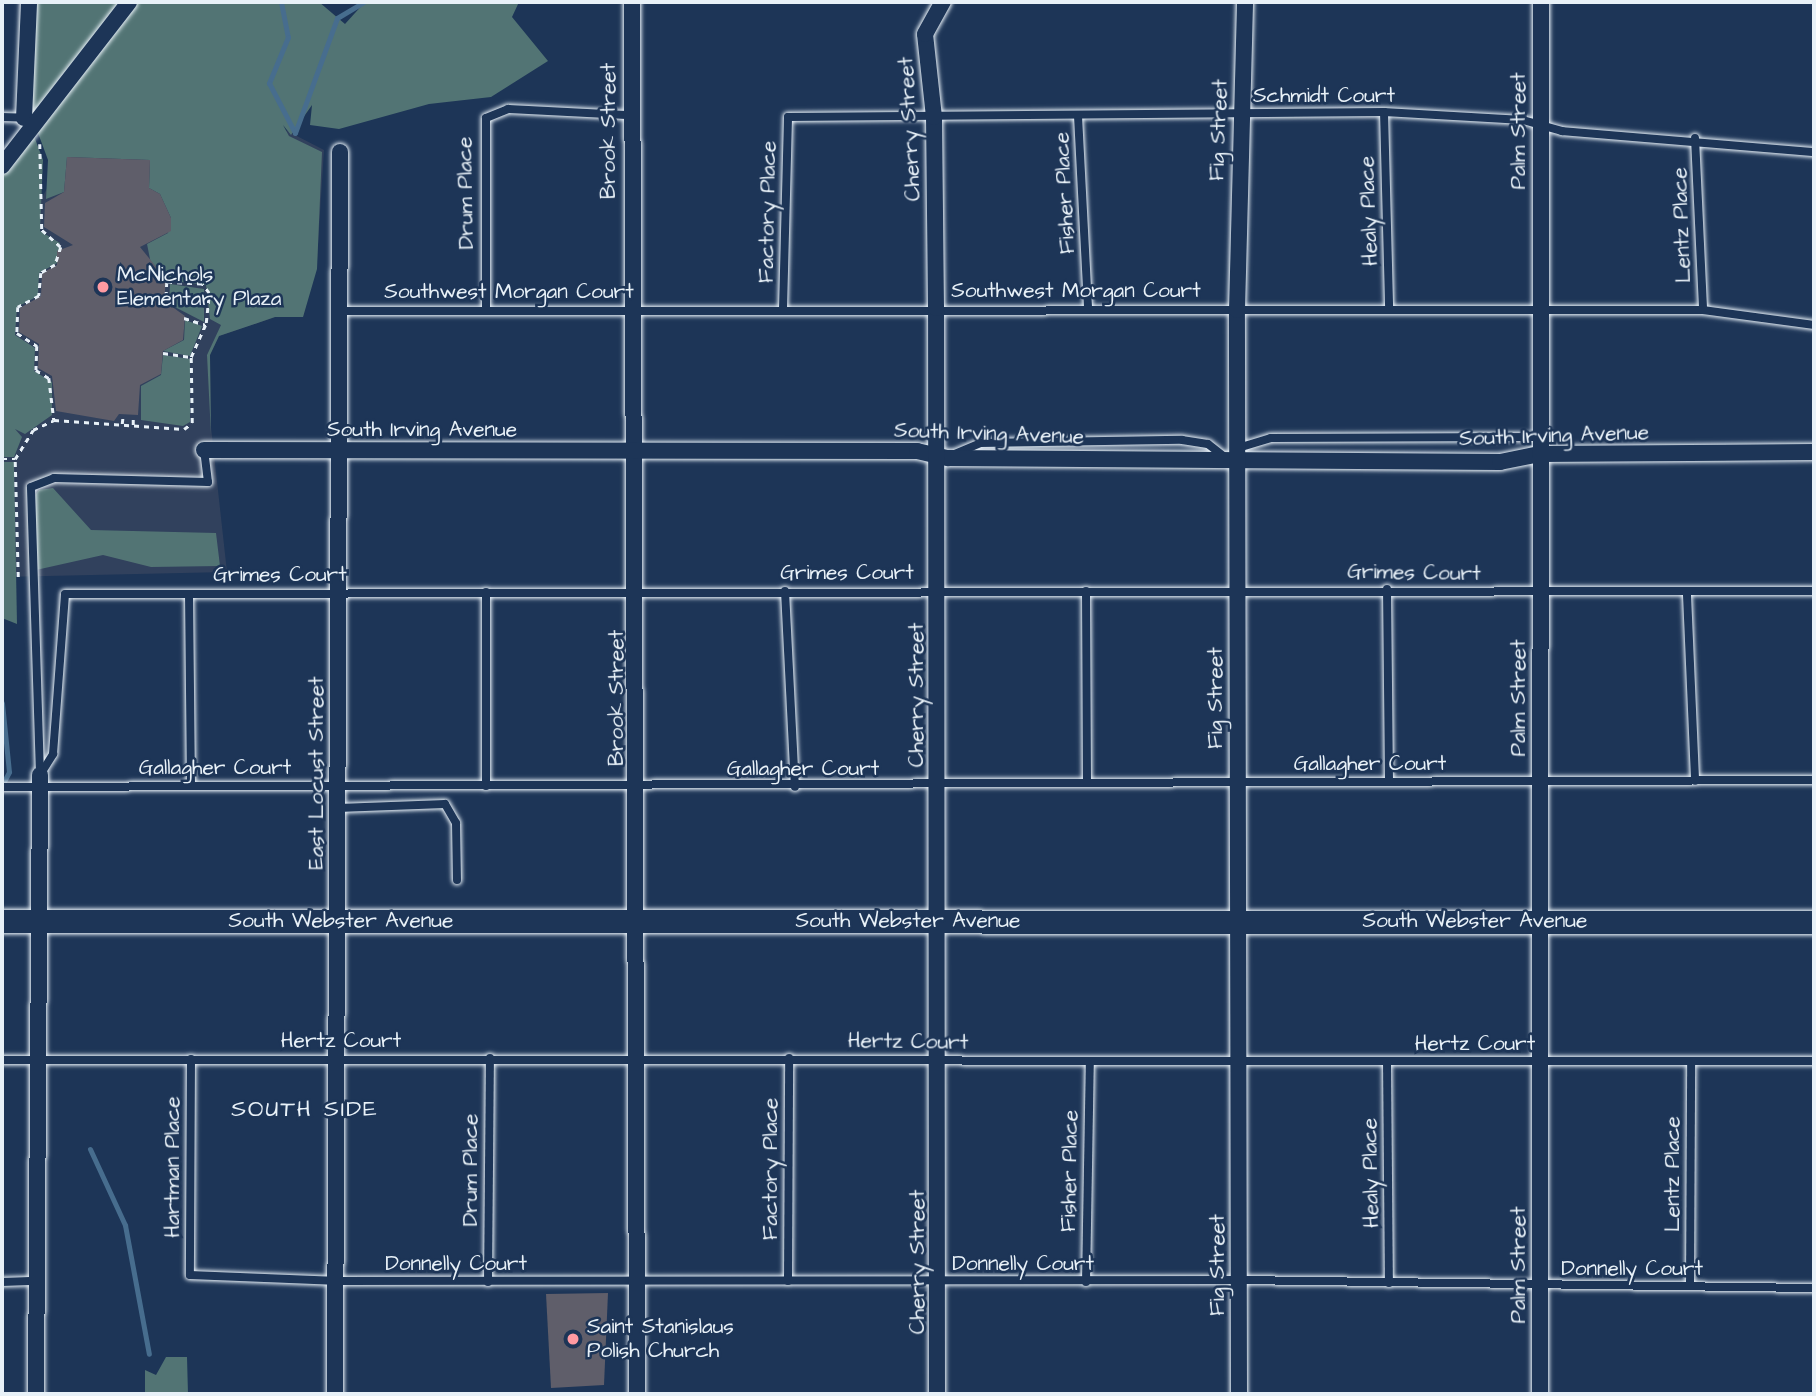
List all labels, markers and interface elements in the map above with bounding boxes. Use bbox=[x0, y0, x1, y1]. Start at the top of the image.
street label: Cherry Street bbox=[894, 56, 926, 202]
street label: Brook Street bbox=[596, 63, 622, 199]
street label: Palm Street bbox=[1506, 73, 1532, 189]
street label: Fig Street bbox=[1205, 79, 1233, 181]
street label: Schmidt Court bbox=[1253, 83, 1395, 109]
street label: Fisher Place bbox=[1049, 131, 1081, 255]
street label: Drum Place bbox=[452, 136, 480, 250]
street label: Factory Place bbox=[754, 141, 782, 283]
street label: Healy Place bbox=[1354, 156, 1384, 266]
street label: Lentz Place bbox=[1667, 167, 1697, 283]
place label: McNichols Elementary Plaza bbox=[117, 262, 281, 312]
street label: Southwest Morgan Court bbox=[951, 278, 1201, 304]
marker: McNichols Elementary Plaza bbox=[95, 279, 111, 295]
street label: Southwest Morgan Court bbox=[384, 279, 634, 305]
street label: South Irving Avenue bbox=[327, 417, 517, 443]
street label: South Irving Avenue bbox=[894, 418, 1084, 450]
street label: South Irving Avenue bbox=[1459, 420, 1649, 452]
street label: Grimes Court bbox=[1347, 559, 1481, 587]
street label: Grimes Court bbox=[780, 560, 914, 586]
street label: Grimes Court bbox=[213, 562, 347, 588]
street label: Cherry Street bbox=[904, 623, 930, 767]
street label: Brook Street bbox=[604, 630, 630, 766]
street label: Palm Street bbox=[1506, 640, 1532, 756]
street label: Fig Street bbox=[1203, 647, 1229, 749]
street label: East Locust Street bbox=[304, 676, 330, 870]
street label: Gallagher Court bbox=[1294, 751, 1446, 777]
street label: Gallagher Court bbox=[139, 755, 291, 781]
street label: Gallagher Court bbox=[727, 756, 879, 782]
street label: South Webster Avenue bbox=[229, 908, 453, 934]
street label: South Webster Avenue bbox=[796, 908, 1020, 934]
street label: South Webster Avenue bbox=[1363, 908, 1587, 934]
street label: Hertz Court bbox=[281, 1028, 401, 1054]
street label: Hertz Court bbox=[848, 1028, 968, 1056]
street label: Hertz Court bbox=[1415, 1031, 1535, 1057]
district label: SOUTH SIDE bbox=[233, 1095, 377, 1123]
street label: Hartman Place bbox=[160, 1096, 186, 1238]
street label: Factory Place bbox=[758, 1098, 784, 1240]
street label: Fisher Place bbox=[1056, 1110, 1084, 1232]
street label: Drum Place bbox=[458, 1114, 484, 1226]
street label: Lentz Place bbox=[1660, 1116, 1686, 1232]
street label: Healy Place bbox=[1357, 1118, 1385, 1228]
street label: Cherry Street bbox=[905, 1190, 931, 1334]
street label: Palm Street bbox=[1506, 1207, 1532, 1323]
street label: Fig Street bbox=[1205, 1214, 1231, 1316]
street label: Donnelly Court bbox=[385, 1251, 527, 1277]
street label: Donnelly Court bbox=[952, 1251, 1094, 1277]
street label: Donnelly Court bbox=[1561, 1256, 1703, 1282]
place label: Saint Stanislaus Polish Church bbox=[587, 1314, 734, 1364]
marker: Saint Stanislaus Polish Church bbox=[565, 1331, 581, 1347]

